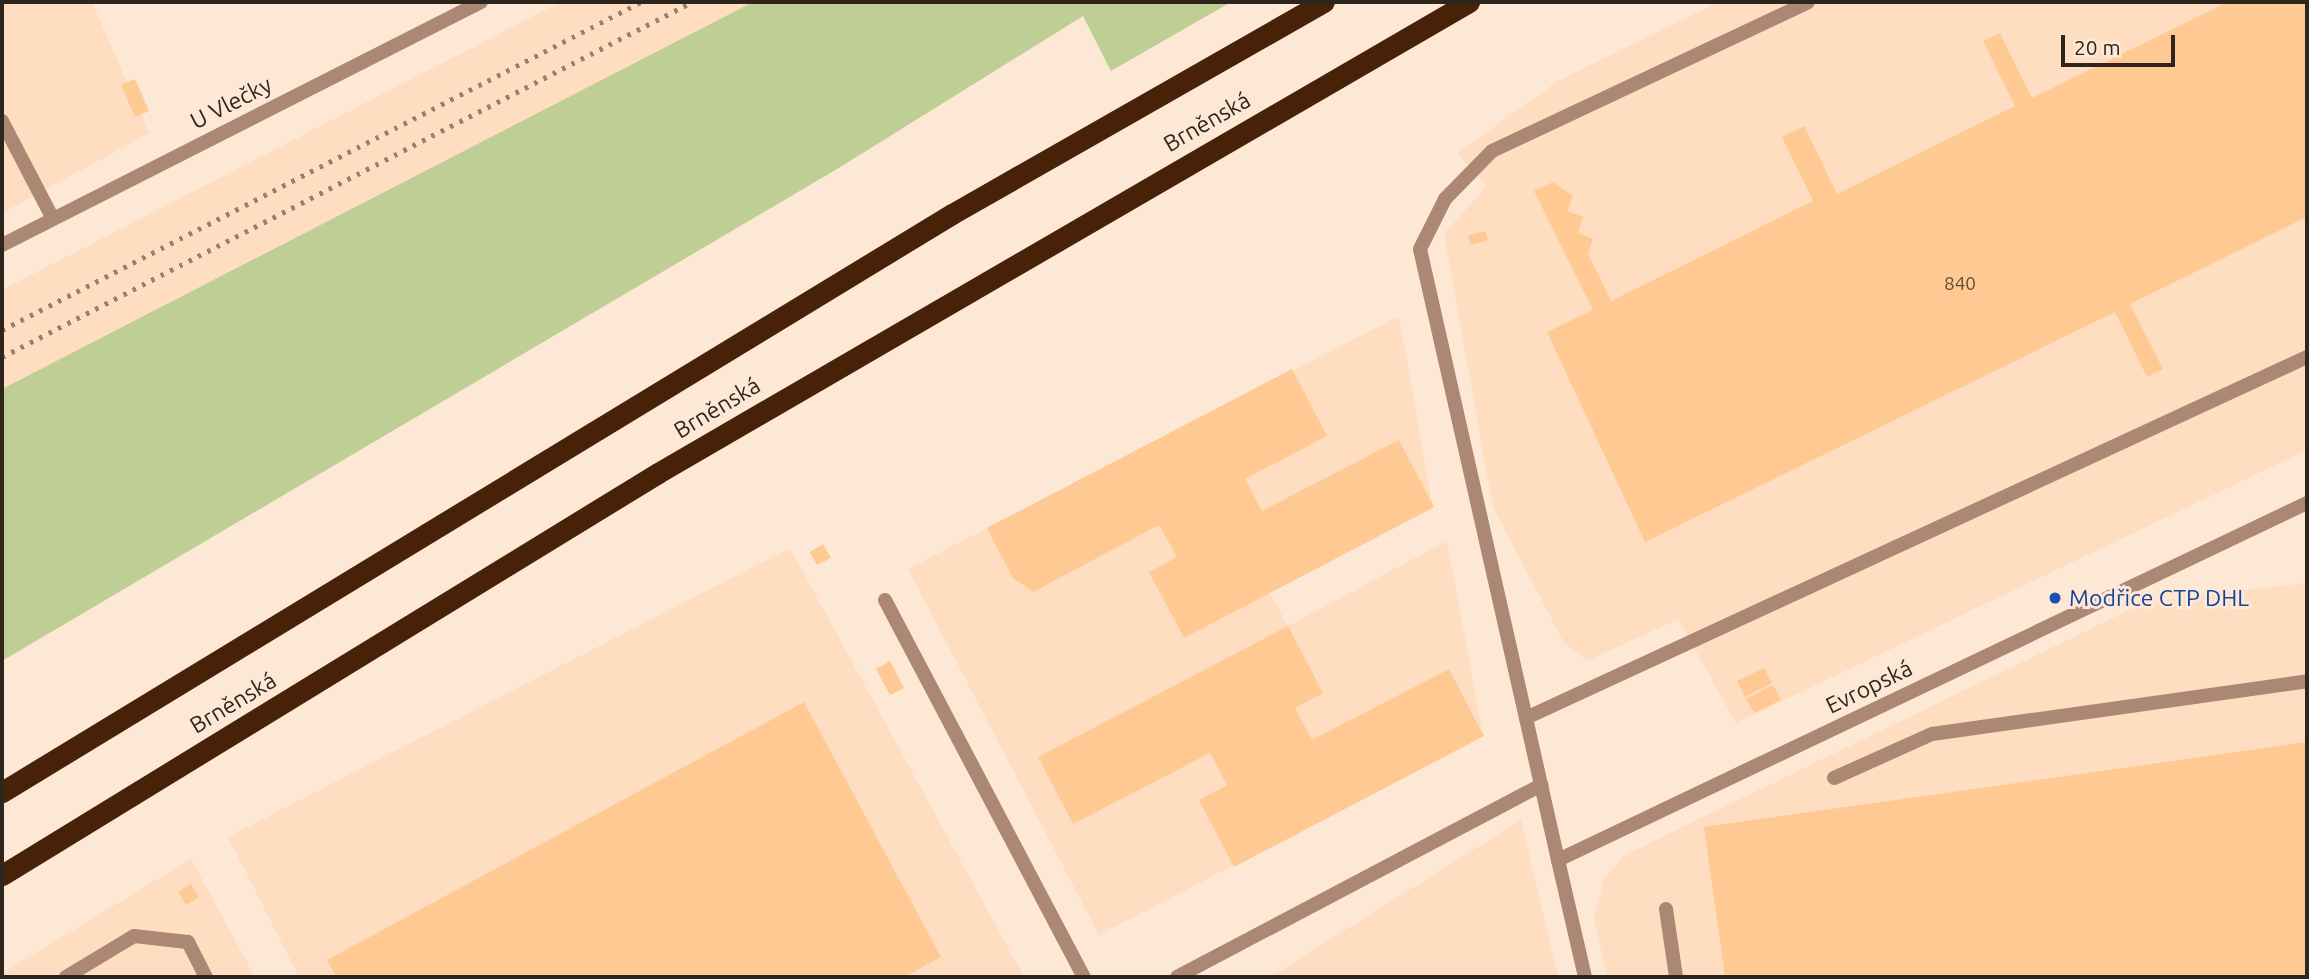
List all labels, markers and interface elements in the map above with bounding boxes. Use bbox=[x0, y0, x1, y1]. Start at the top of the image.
scale bar bbox=[2064, 21, 2178, 65]
text: 20 m bbox=[2074, 35, 2121, 59]
street label: U Vlečky bbox=[186, 71, 276, 135]
street label: Brněnská bbox=[1159, 86, 1255, 158]
house number: 840 bbox=[1944, 273, 1976, 295]
street label: Brněnská bbox=[669, 372, 765, 444]
place label: Modřice CTP DHL bbox=[2069, 584, 2249, 612]
marker: Modřice CTP DHL bbox=[2047, 590, 2063, 606]
street label: Evropská bbox=[1821, 654, 1917, 720]
street label: Brněnská bbox=[185, 667, 281, 739]

